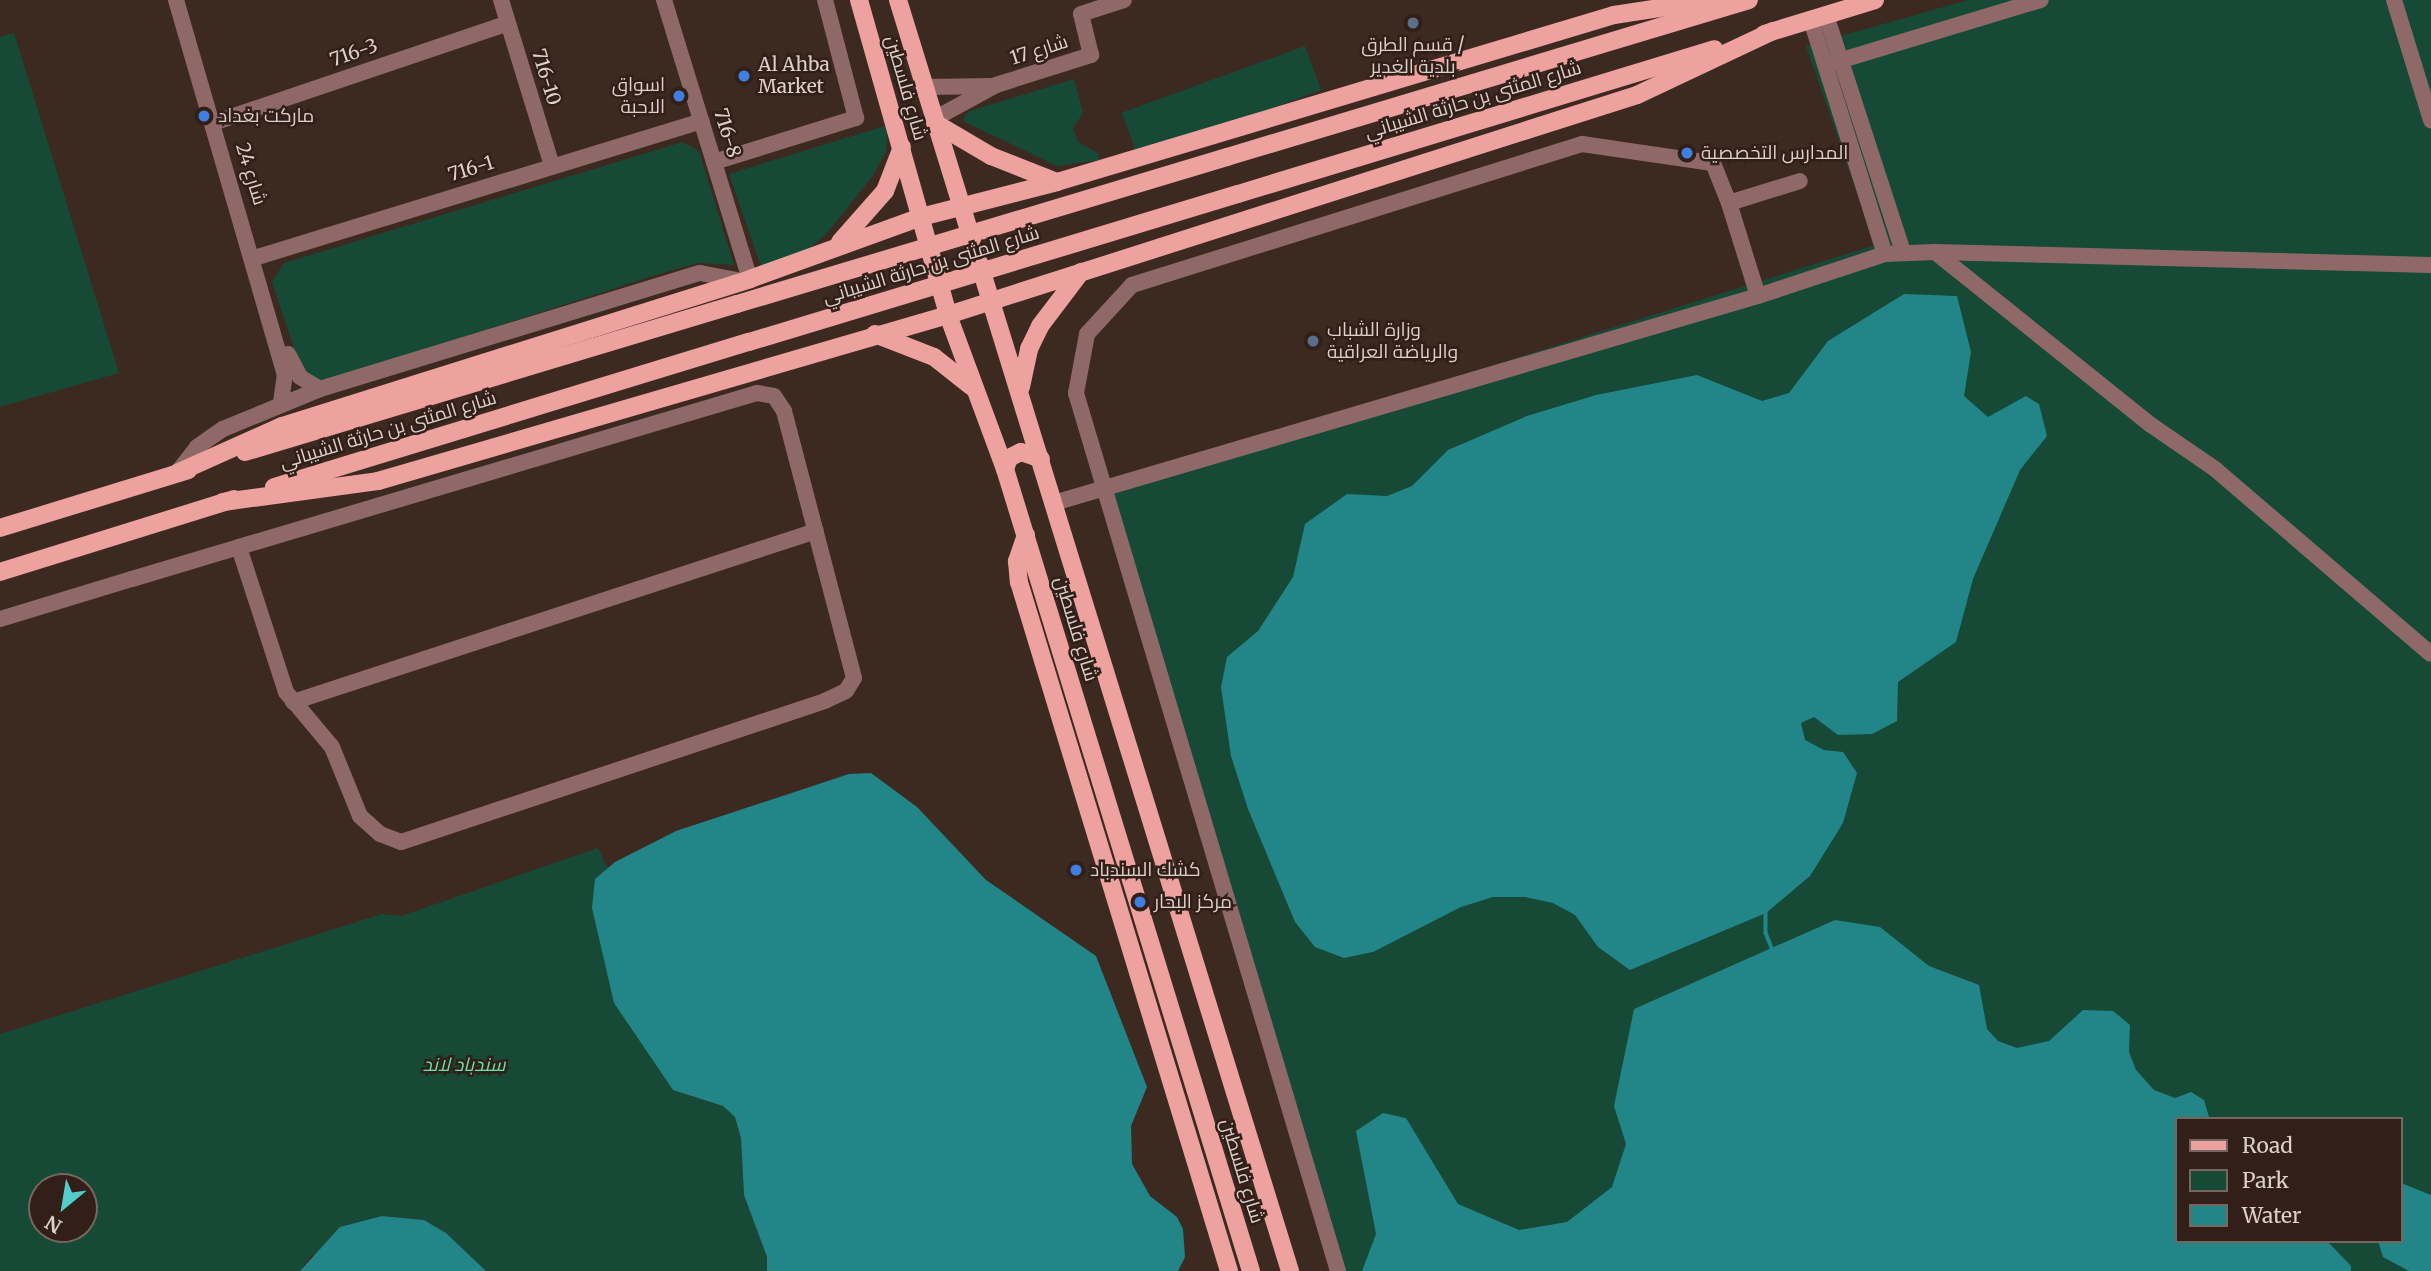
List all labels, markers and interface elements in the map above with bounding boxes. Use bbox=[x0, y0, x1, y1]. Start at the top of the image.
marker: قسم الطرق / بلدية الغدير bbox=[1405, 15, 1421, 31]
street label: شارع 17 bbox=[1007, 30, 1071, 70]
street label: شارع فلسطين bbox=[880, 33, 932, 143]
street label: 716-3 bbox=[327, 34, 381, 72]
place label: قسم الطرق / بلدية الغدير bbox=[1361, 34, 1465, 78]
street label: 716-10 bbox=[527, 46, 565, 108]
place label: Al Ahba Market bbox=[758, 54, 830, 98]
street label: شارع المثنى بن حارثة الشيباني bbox=[1362, 56, 1584, 144]
marker: Al Ahba Market bbox=[736, 68, 752, 84]
place label: اسواق الاحبة bbox=[612, 74, 665, 118]
marker: اسواق الاحبة bbox=[671, 88, 687, 104]
place label: ماركت بغداد bbox=[218, 105, 314, 127]
street label: 716-8 bbox=[709, 106, 745, 160]
marker: ماركت بغداد bbox=[196, 108, 212, 124]
street label: شارع 24 bbox=[231, 140, 271, 208]
place label: المدارس التخصصية bbox=[1701, 142, 1848, 164]
marker: المدارس التخصصية bbox=[1679, 145, 1695, 161]
street label: 716-1 bbox=[446, 151, 496, 187]
street label: شارع المثنى بن حارثة الشيباني bbox=[820, 221, 1042, 309]
place label: وزارة الشباب والرياضة العراقية bbox=[1327, 319, 1458, 363]
marker: وزارة الشباب والرياضة العراقية bbox=[1305, 333, 1321, 349]
street label: شارع المثنى بن حارثة الشيباني bbox=[277, 386, 499, 474]
street label: شارع فلسطين bbox=[1049, 574, 1103, 684]
place label: كشك السندباد bbox=[1090, 859, 1201, 881]
marker: كشك السندباد bbox=[1068, 862, 1084, 878]
place label: مركز البحار bbox=[1154, 891, 1232, 913]
marker: مركز البحار bbox=[1132, 894, 1148, 910]
park label: سندباد لاند bbox=[423, 1054, 505, 1076]
street label: شارع فلسطين bbox=[1215, 1116, 1269, 1226]
legend bbox=[2176, 1117, 2403, 1243]
text: Road bbox=[2242, 1132, 2293, 1159]
text: Park bbox=[2242, 1167, 2289, 1194]
north arrow bbox=[28, 1173, 98, 1243]
text: Water bbox=[2242, 1202, 2301, 1229]
text: N bbox=[41, 1210, 66, 1239]

